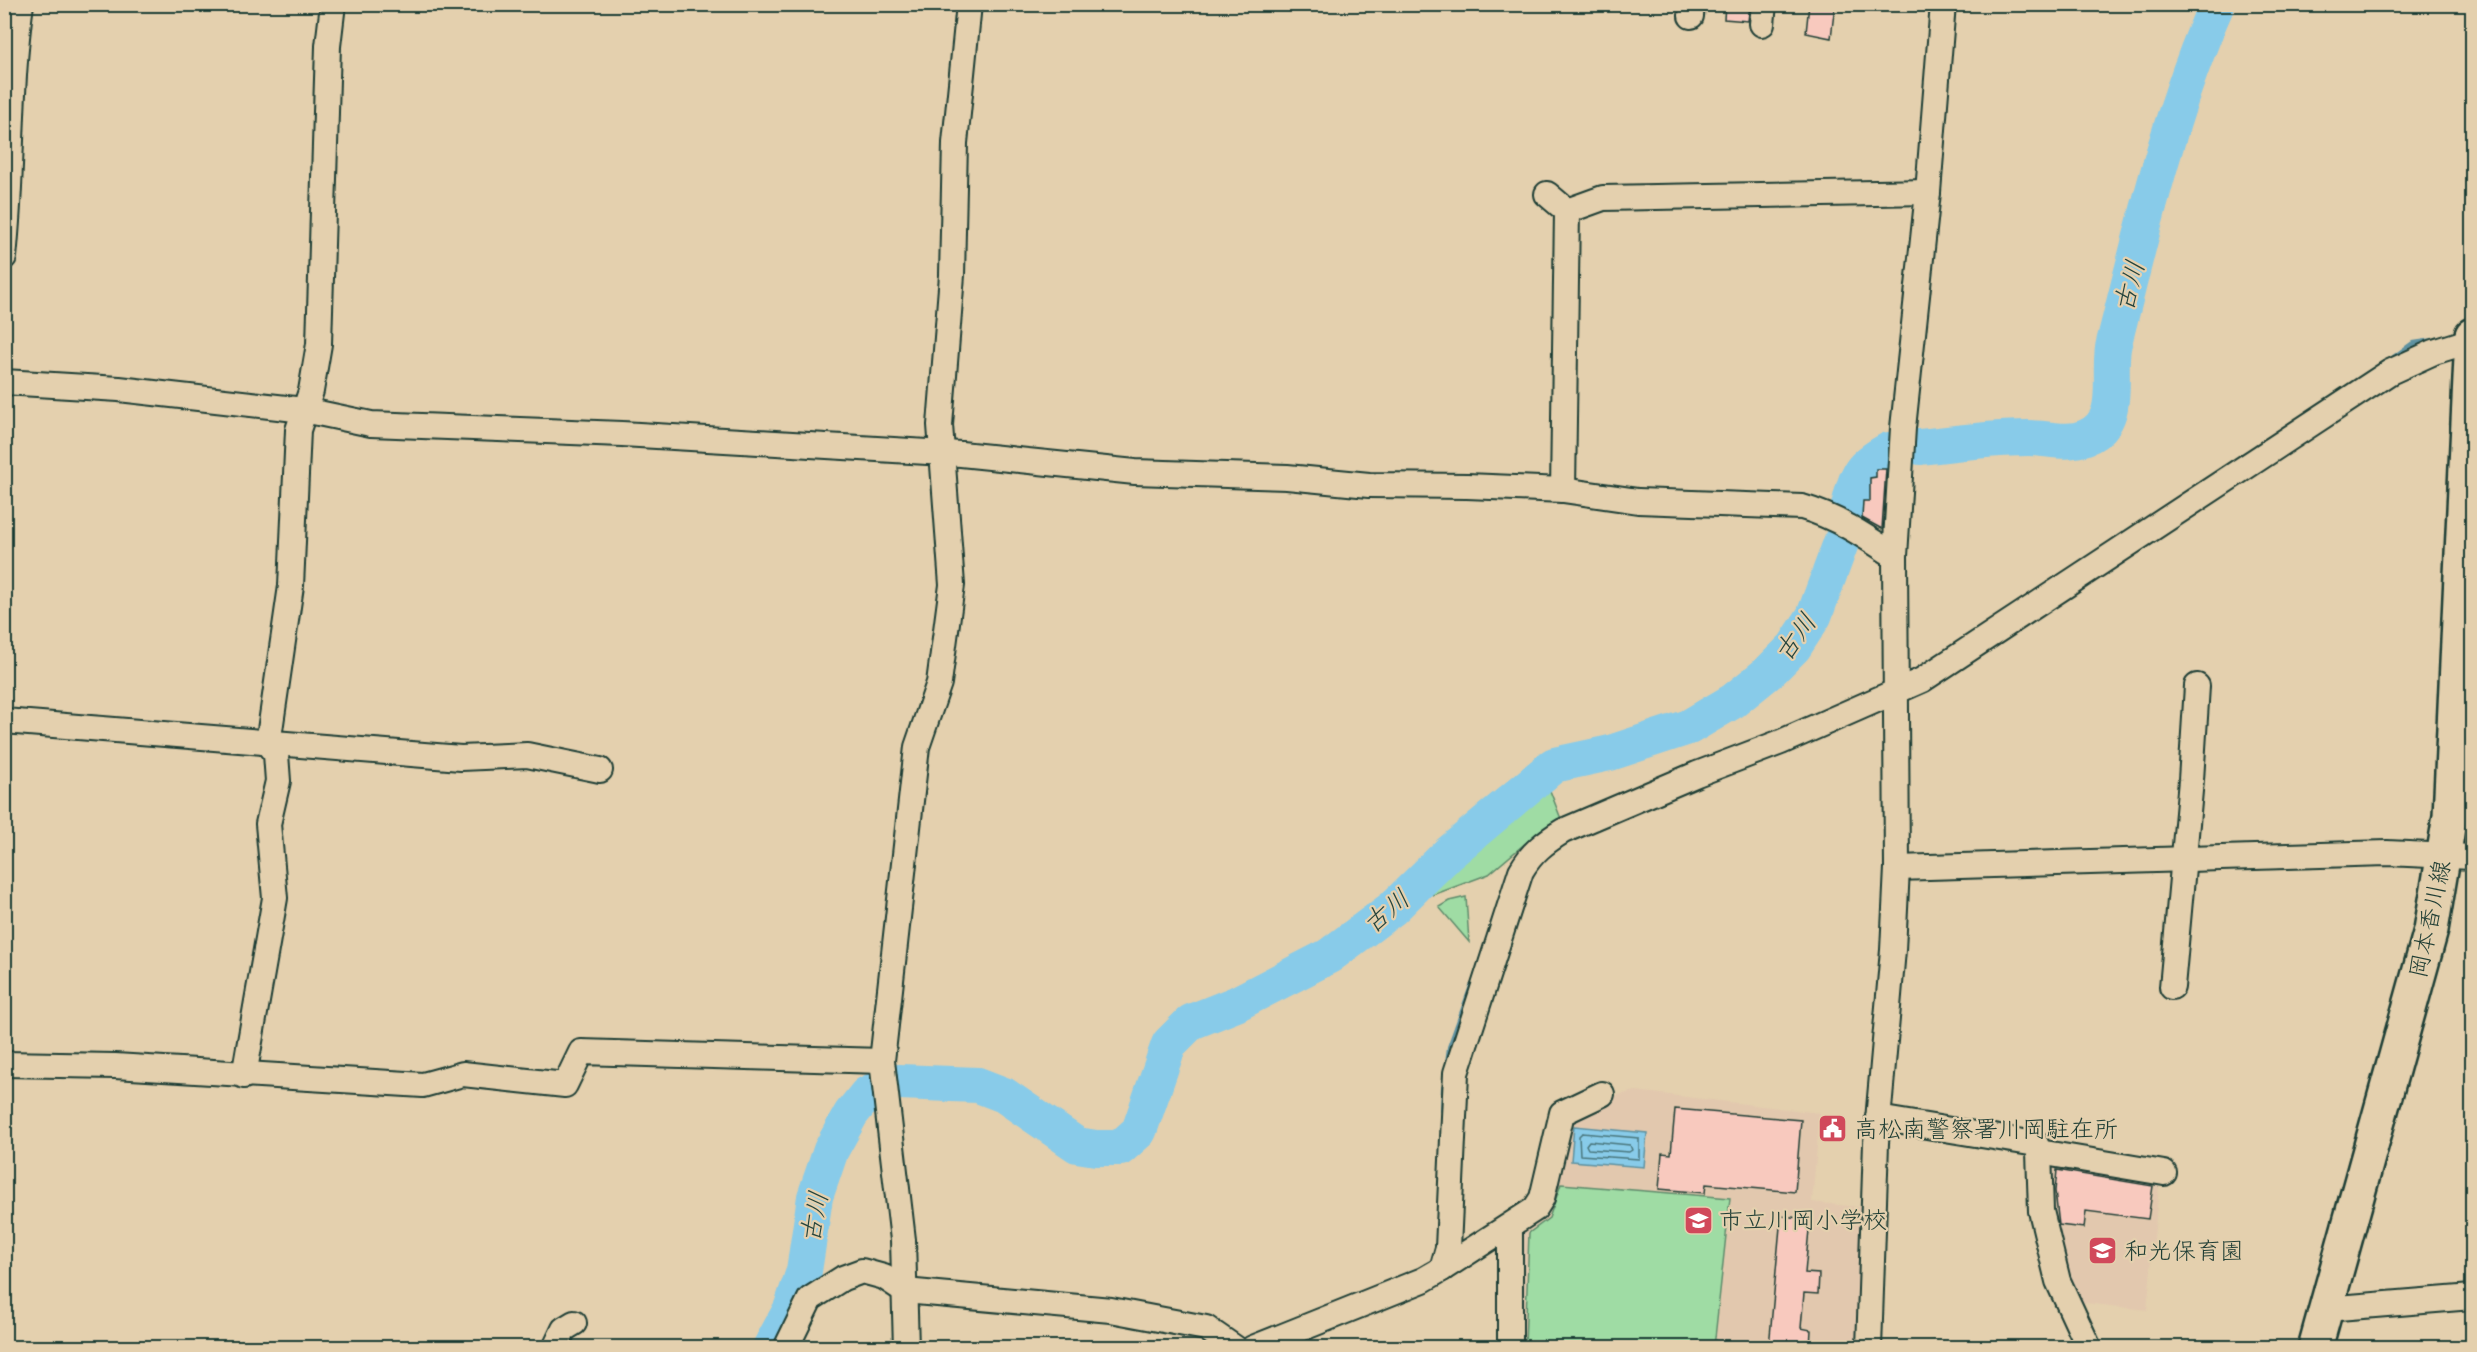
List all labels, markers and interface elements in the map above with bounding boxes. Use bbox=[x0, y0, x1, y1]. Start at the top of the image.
water label: 古川 bbox=[2107, 257, 2152, 316]
water label: 古川 bbox=[1767, 607, 1824, 668]
street label: 岡本香川線 bbox=[2403, 857, 2457, 981]
water label: 古川 bbox=[1356, 882, 1417, 941]
public building icon: 高松南警察署川岡駐在所 bbox=[1817, 1113, 1849, 1145]
place label: 高松南警察署川岡駐在所 bbox=[1854, 1114, 2118, 1144]
water label: 古川 bbox=[793, 1188, 836, 1246]
school or university icon: 市立川岡小学校 bbox=[1682, 1204, 1714, 1236]
place label: 市立川岡小学校 bbox=[1719, 1205, 1887, 1235]
school or university icon: 和光保育園 bbox=[2087, 1235, 2119, 1267]
place label: 和光保育園 bbox=[2124, 1236, 2244, 1266]

